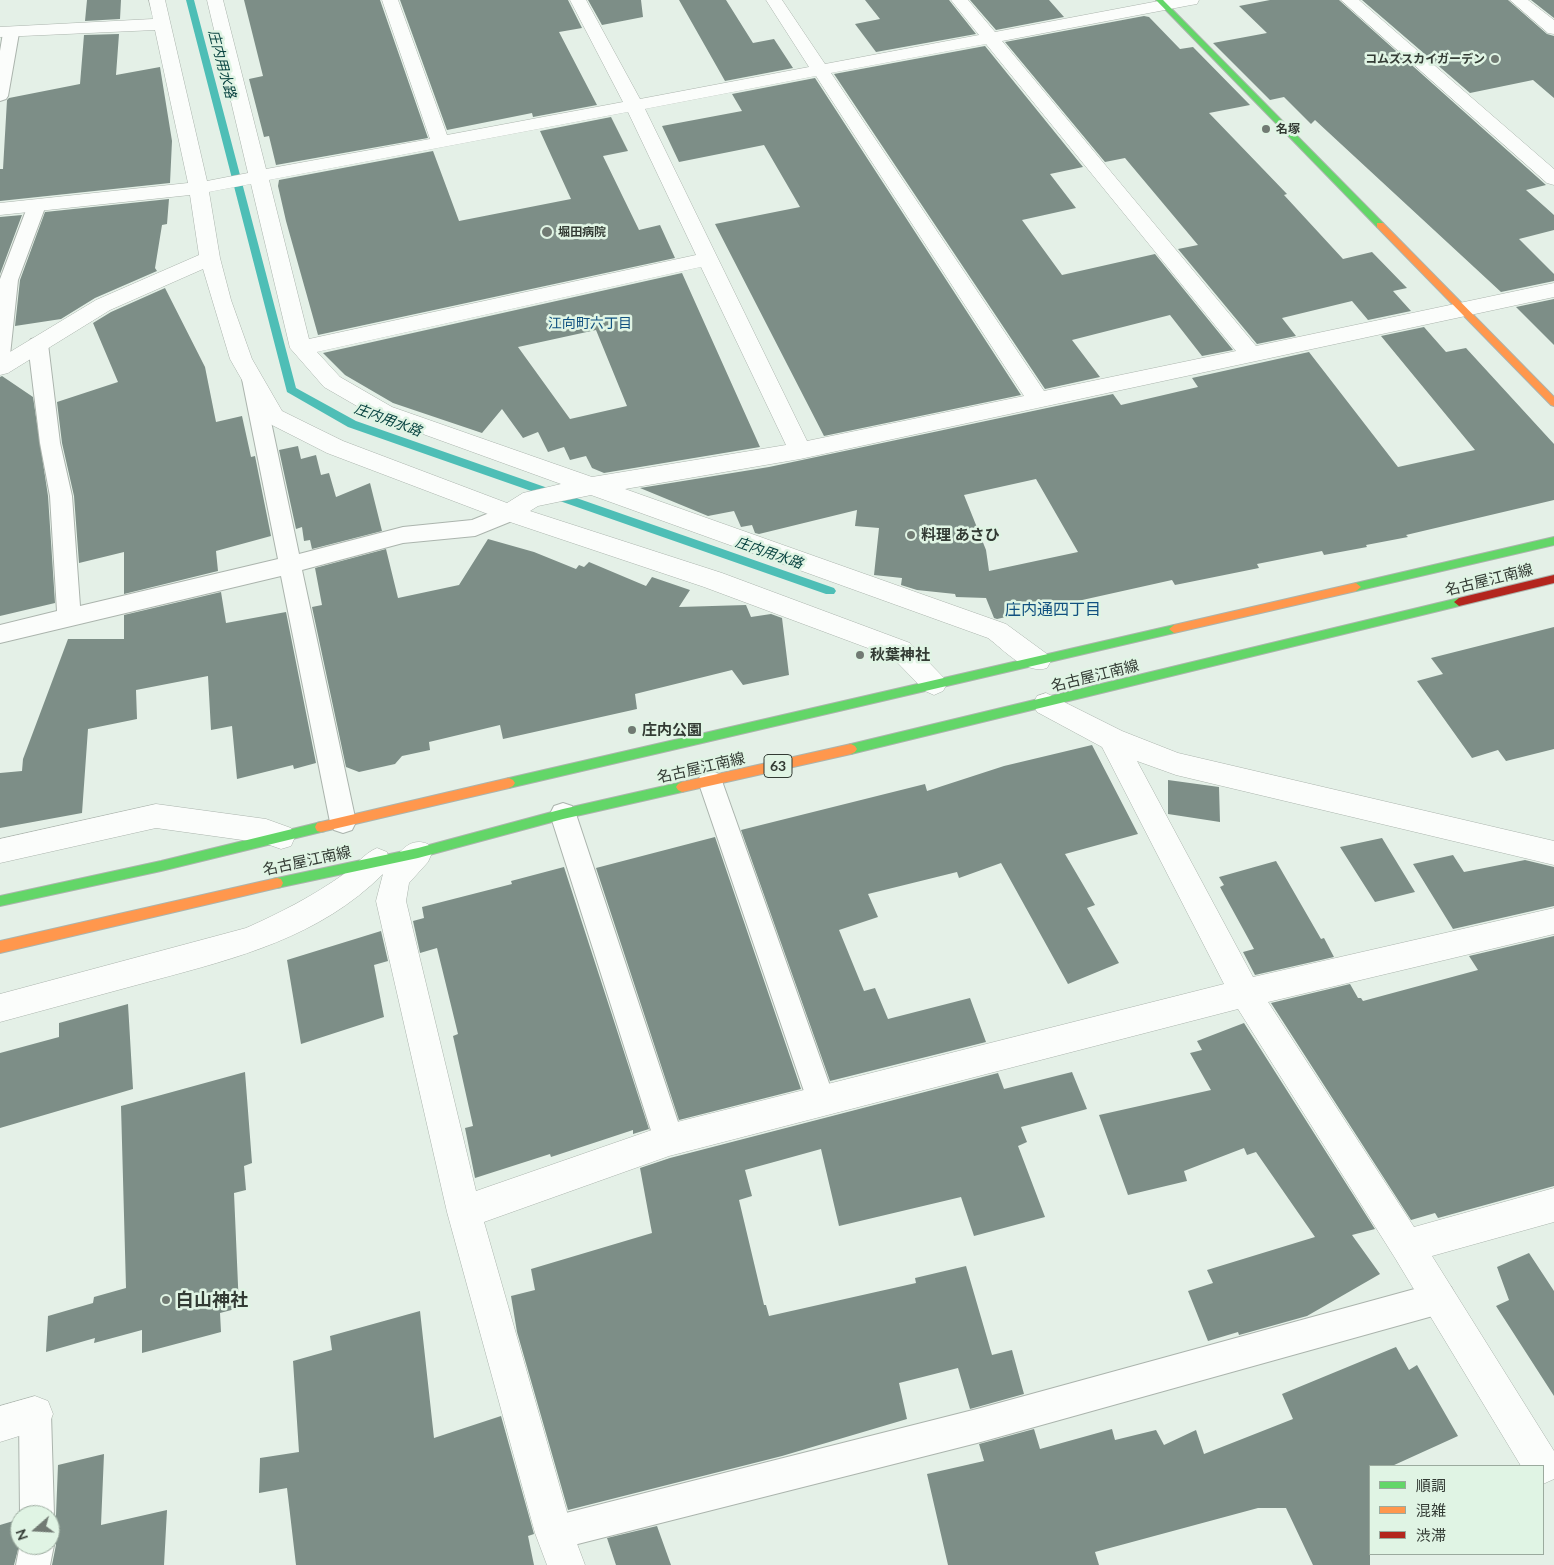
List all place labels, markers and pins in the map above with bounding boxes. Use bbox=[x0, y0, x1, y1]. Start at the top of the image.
place label: コムズスカイガーデン bbox=[1365, 52, 1485, 66]
marker: コムズスカイガーデン bbox=[1489, 53, 1501, 65]
place label: 名塚 bbox=[1276, 122, 1300, 136]
marker: 名塚 bbox=[1260, 123, 1272, 135]
marker: 堀田病院 bbox=[540, 225, 554, 239]
place label: 堀田病院 bbox=[558, 225, 606, 239]
place label: 料理 あさひ bbox=[921, 526, 1000, 544]
marker: 料理 あさひ bbox=[905, 529, 917, 541]
place label: 秋葉神社 bbox=[870, 646, 930, 664]
marker: 秋葉神社 bbox=[854, 649, 866, 661]
place label: 庄内公園 bbox=[642, 721, 702, 739]
marker: 庄内公園 bbox=[626, 724, 638, 736]
place label: 白山神社 bbox=[176, 1289, 248, 1311]
marker: 白山神社 bbox=[160, 1294, 172, 1306]

